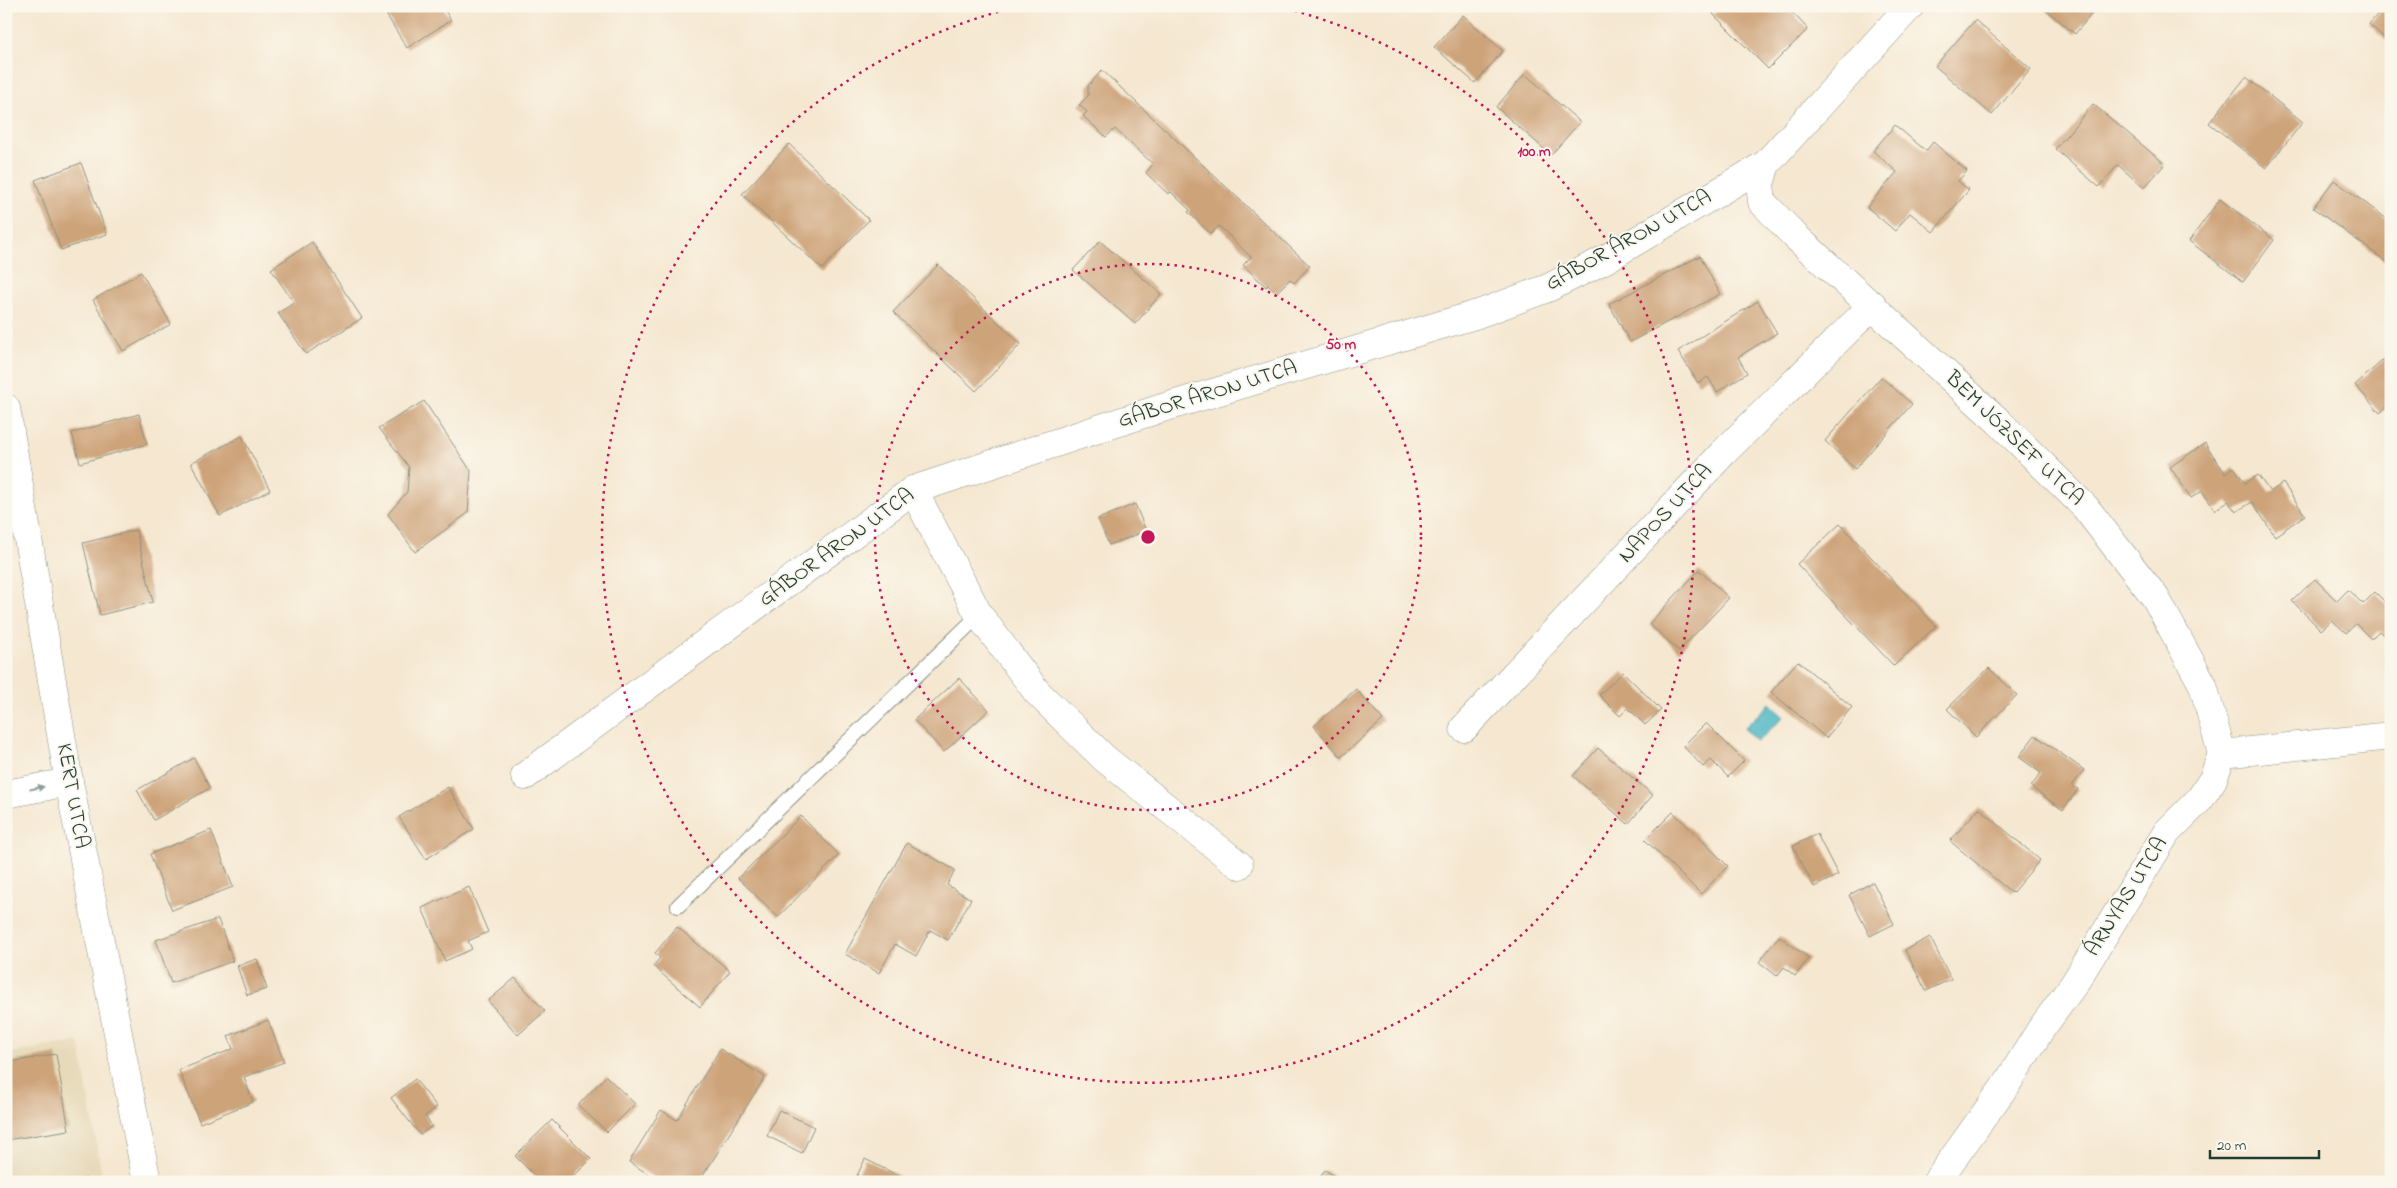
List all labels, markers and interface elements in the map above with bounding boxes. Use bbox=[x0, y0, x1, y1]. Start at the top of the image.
text: 100 m bbox=[1517, 141, 1551, 163]
street label: GÁBOR ÁRON UTCA bbox=[1540, 182, 1718, 300]
text: 50 m bbox=[1326, 334, 1357, 356]
street label: GÁBOR ÁRON UTCA bbox=[1114, 353, 1302, 437]
street label: BEM JÓZSEF UTCA bbox=[1936, 363, 2091, 514]
street label: NAPOS UTCA bbox=[1611, 457, 1721, 571]
street label: GÁBOR ÁRON UTCA bbox=[752, 480, 922, 616]
centre of rings bbox=[1139, 528, 1157, 546]
street label: KERT UTCA bbox=[47, 741, 97, 851]
one-way arrow bbox=[30, 784, 45, 792]
street label: ÁRNYAS UTCA bbox=[2077, 831, 2177, 963]
scale bar bbox=[2210, 1128, 2318, 1160]
text: 20 m bbox=[2217, 1135, 2247, 1157]

